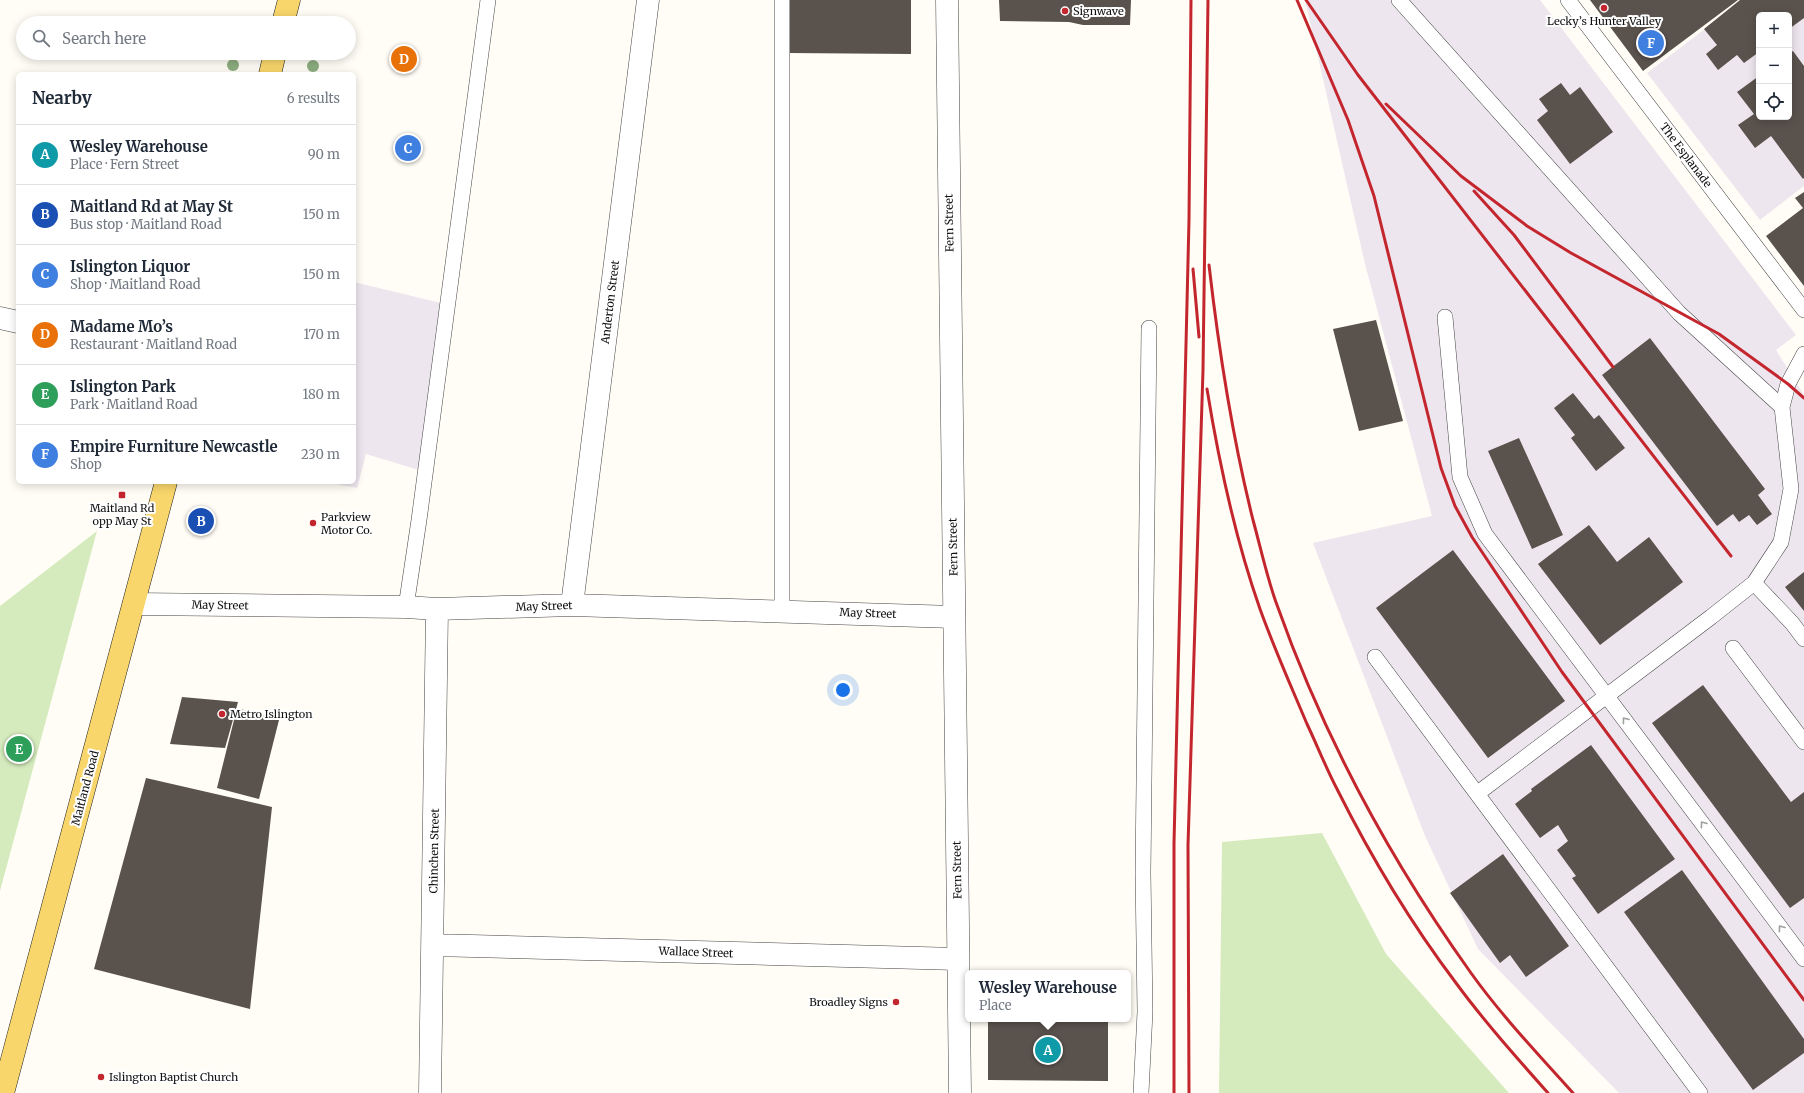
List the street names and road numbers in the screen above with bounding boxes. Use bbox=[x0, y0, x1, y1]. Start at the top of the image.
street label: The Esplanade bbox=[1657, 120, 1715, 190]
street label: Fern Street bbox=[941, 193, 957, 252]
street label: Anderton Street bbox=[598, 259, 622, 346]
street label: Fern Street bbox=[945, 517, 961, 576]
street label: May Street bbox=[191, 598, 249, 613]
street label: May Street bbox=[515, 598, 573, 614]
street label: May Street bbox=[839, 605, 897, 621]
street label: Maitland Road bbox=[68, 749, 102, 827]
street label: Chinchen Street bbox=[426, 808, 442, 894]
street label: Fern Street bbox=[949, 840, 965, 899]
street label: Wallace Street bbox=[658, 944, 734, 960]

